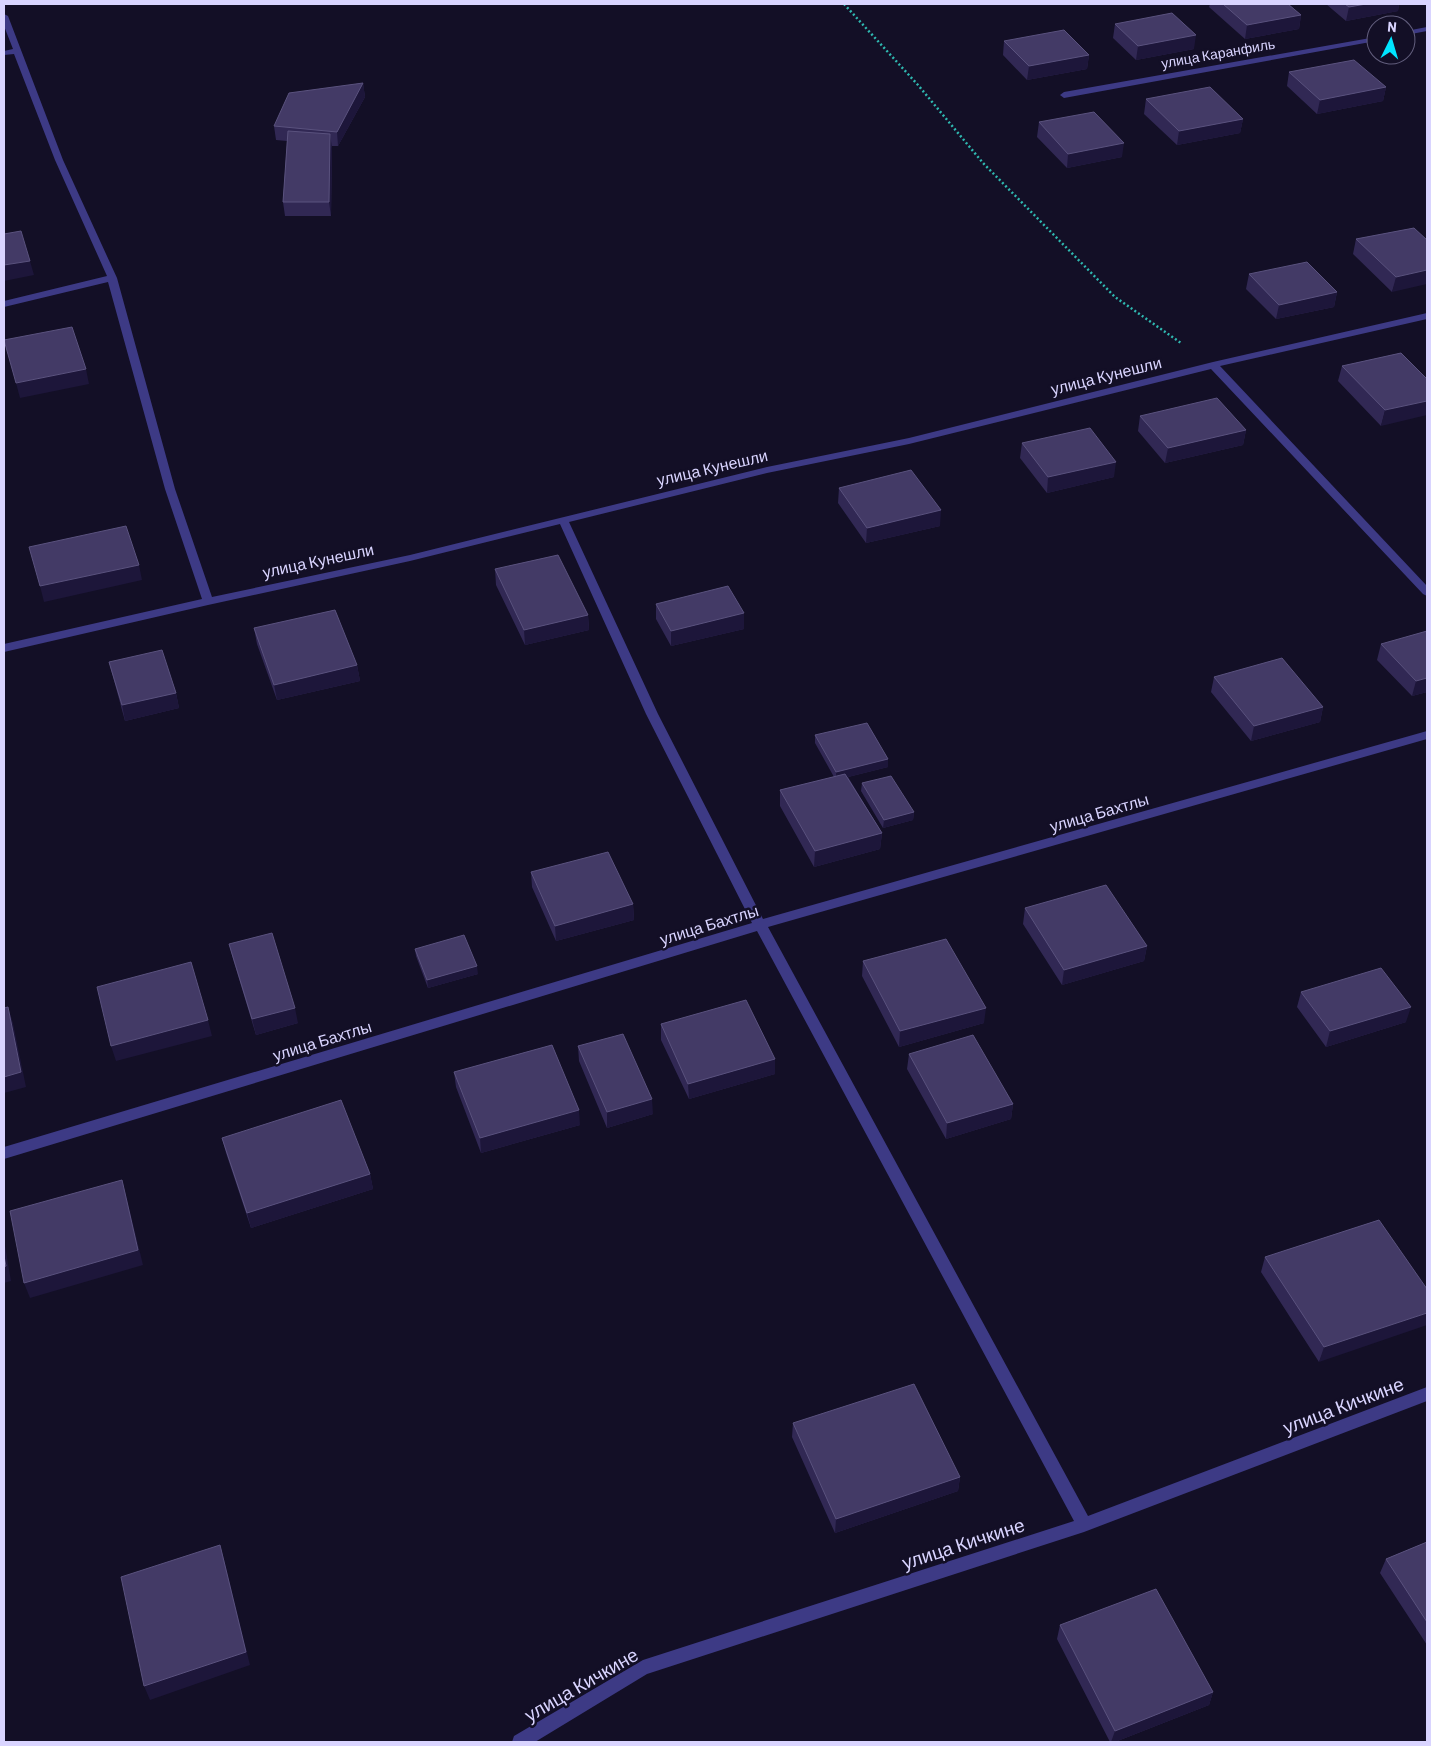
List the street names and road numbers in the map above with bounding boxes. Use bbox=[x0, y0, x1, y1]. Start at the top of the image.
street label: улица Каранфиль bbox=[1160, 35, 1276, 71]
street label: улица Кунешли bbox=[1049, 352, 1163, 398]
street label: улица Кунешли bbox=[655, 445, 769, 489]
street label: улица Кунешли bbox=[261, 539, 375, 581]
street label: улица Бахтлы bbox=[1047, 789, 1151, 835]
street label: улица Бахтлы bbox=[657, 900, 761, 948]
street label: улица Бахтлы bbox=[270, 1016, 374, 1064]
street label: улица Кичкине bbox=[1279, 1371, 1407, 1439]
street label: улица Кичкине bbox=[899, 1512, 1027, 1574]
street label: улица Кичкине bbox=[520, 1642, 642, 1726]

